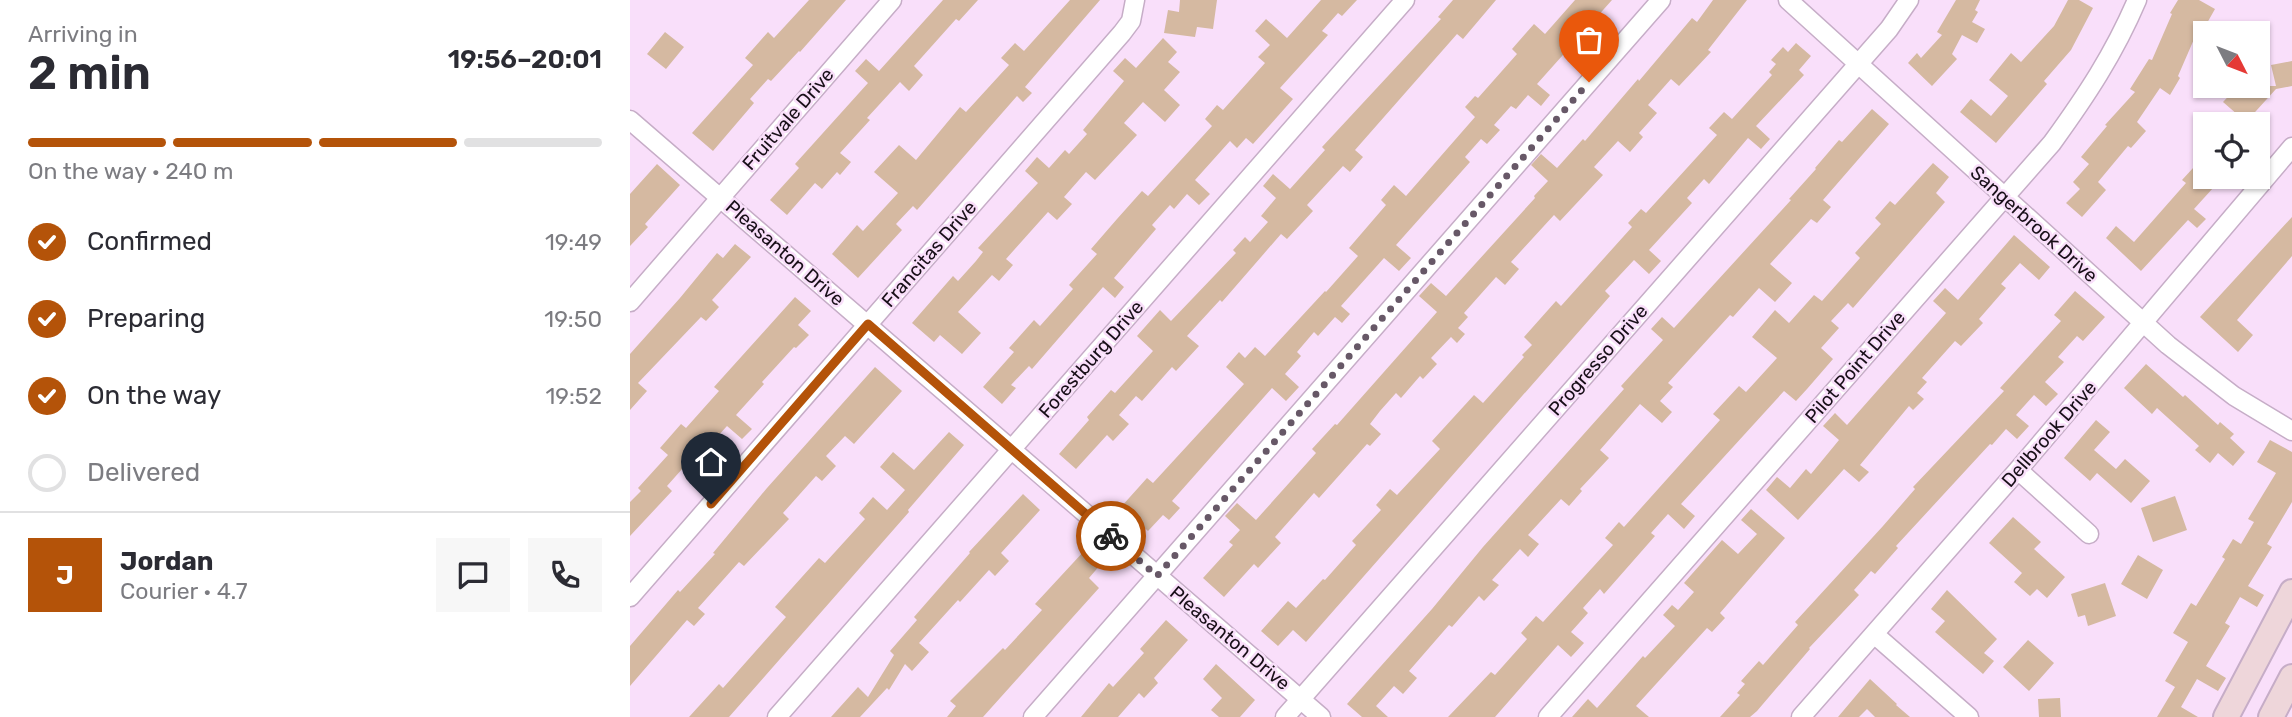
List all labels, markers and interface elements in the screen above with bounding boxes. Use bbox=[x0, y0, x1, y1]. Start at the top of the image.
pin bbox=[1559, 10, 1619, 82]
text: Arriving in bbox=[28, 20, 138, 48]
icon: bag bbox=[1570, 21, 1608, 59]
north arrow bbox=[2193, 21, 2270, 98]
map controls bbox=[2193, 21, 2270, 189]
text: 19:56–20:01 bbox=[448, 44, 602, 75]
text: 2 min bbox=[28, 46, 151, 101]
street label: Fruitvale Drive bbox=[737, 63, 839, 175]
button: locate bbox=[2193, 112, 2270, 189]
text: On the way · 240 m bbox=[28, 157, 233, 185]
street label: Sangerbrook Drive bbox=[1966, 161, 2102, 287]
street label: Pleasanton Drive bbox=[721, 195, 849, 311]
street label: Francitas Drive bbox=[877, 196, 981, 312]
icon: check bbox=[28, 223, 66, 261]
text: Confirmed bbox=[87, 226, 212, 257]
text: 19:49 bbox=[545, 228, 602, 256]
street label: Forestburg Drive bbox=[1034, 296, 1148, 422]
icon: check bbox=[28, 300, 66, 338]
street label: Progresso Drive bbox=[1543, 300, 1653, 420]
text: Preparing bbox=[87, 303, 205, 334]
text: 19:50 bbox=[544, 305, 602, 333]
street label: Pilot Point Drive bbox=[1800, 306, 1910, 428]
street label: Dellbrook Drive bbox=[1997, 376, 2101, 492]
icon: check bbox=[28, 377, 66, 415]
text: On the way bbox=[87, 380, 221, 411]
text: 19:52 bbox=[545, 382, 602, 410]
pin bbox=[681, 432, 741, 504]
icon: home bbox=[692, 443, 730, 481]
text: Delivered bbox=[87, 457, 200, 488]
courier bbox=[1076, 501, 1146, 571]
icon: bike bbox=[1092, 517, 1130, 555]
button: chat bbox=[436, 538, 510, 612]
button: phone bbox=[528, 538, 602, 612]
text: Jordan bbox=[120, 546, 213, 577]
text: J bbox=[56, 560, 74, 591]
text: Courier · 4.7 bbox=[120, 577, 247, 605]
street label: Pleasanton Drive bbox=[1165, 581, 1295, 695]

